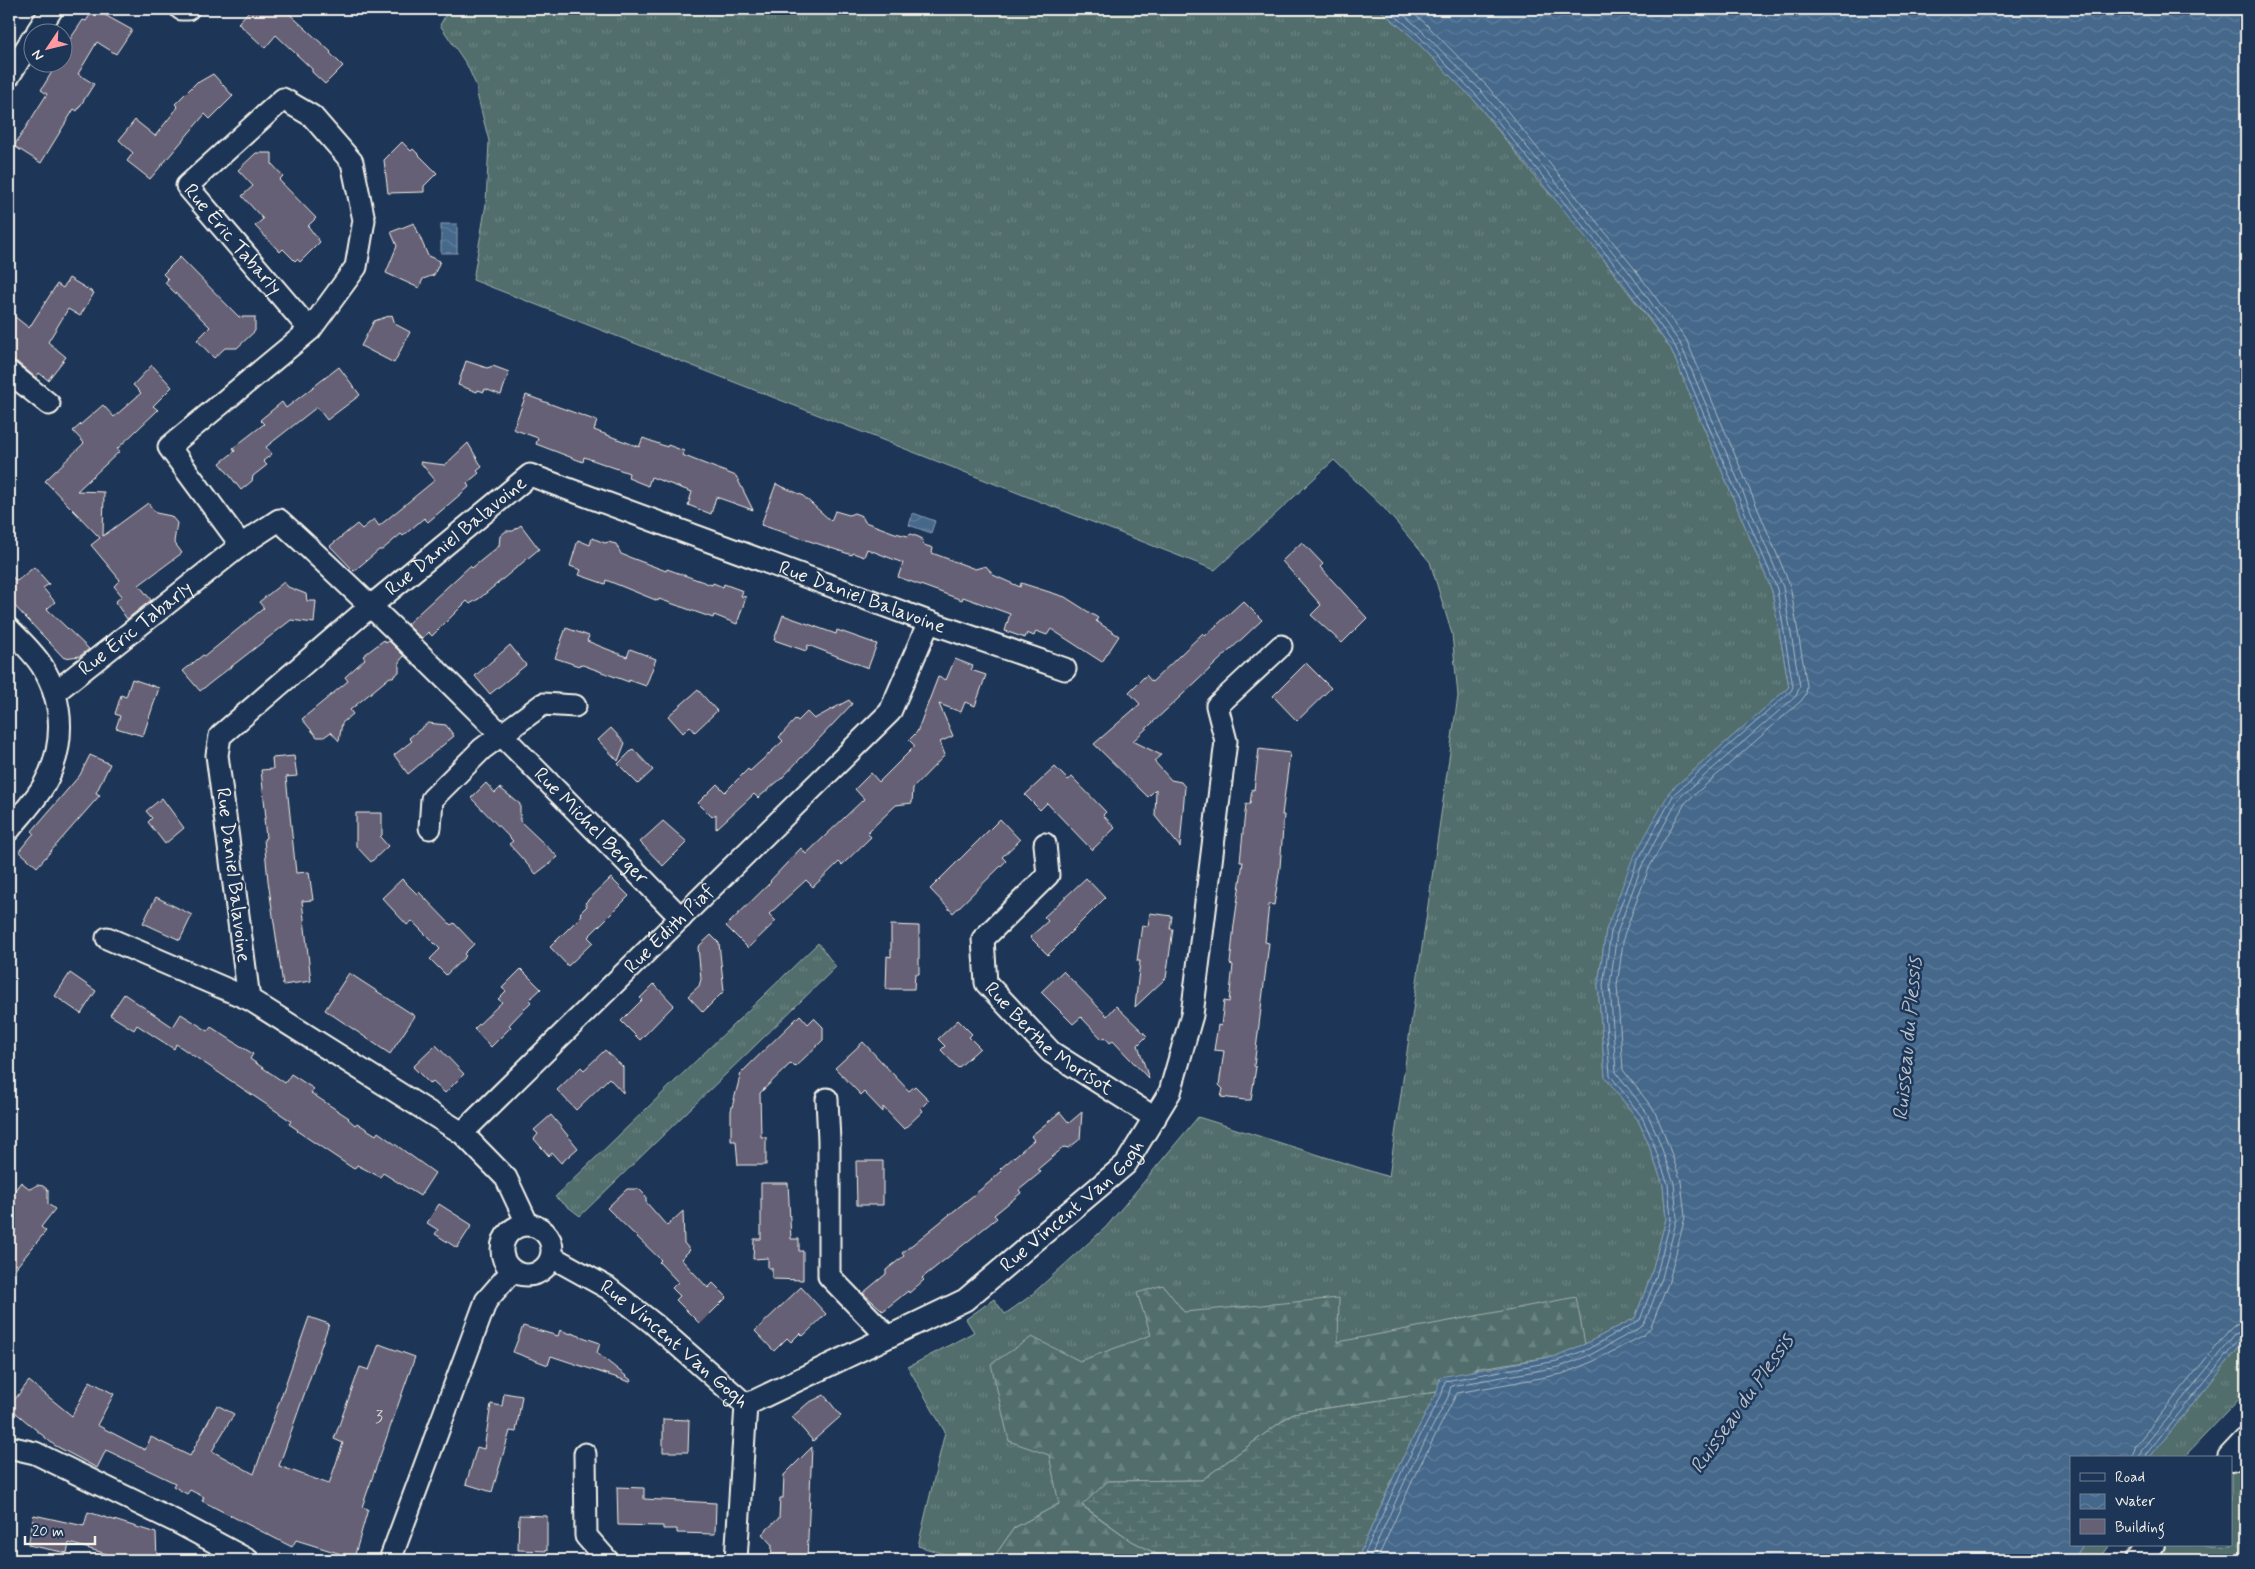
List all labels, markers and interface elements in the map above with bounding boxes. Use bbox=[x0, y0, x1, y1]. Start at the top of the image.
north arrow bbox=[22, 22, 72, 72]
text: N bbox=[28, 46, 48, 64]
street label: Rue Éric Tabarly bbox=[177, 178, 288, 301]
street label: Rue Daniel Balavoine bbox=[379, 470, 532, 602]
street label: Rue Daniel Balavoine bbox=[775, 554, 949, 640]
street label: Rue Éric Tabarly bbox=[73, 575, 198, 682]
street label: Rue Michel Berger bbox=[528, 761, 655, 891]
street label: Rue Daniel Balavoine bbox=[209, 786, 257, 964]
street label: Rue Édith Piaf bbox=[618, 878, 721, 980]
water label: Ruisseau du Plessis bbox=[1887, 954, 1929, 1122]
street label: Rue Berthe Morisot bbox=[978, 976, 1119, 1102]
street label: Rue Vincent Van Gogh bbox=[994, 1135, 1151, 1278]
street label: Rue Vincent Van Gogh bbox=[596, 1273, 755, 1415]
water label: Ruisseau du Plessis bbox=[1684, 1327, 1801, 1479]
house number: 3 bbox=[375, 1405, 383, 1429]
legend bbox=[2070, 1456, 2232, 1546]
text: Road bbox=[2115, 1468, 2145, 1488]
text: Water bbox=[2115, 1492, 2155, 1512]
scale bar bbox=[25, 1514, 95, 1546]
text: Building bbox=[2115, 1518, 2165, 1539]
text: 20 m bbox=[32, 1522, 64, 1542]

